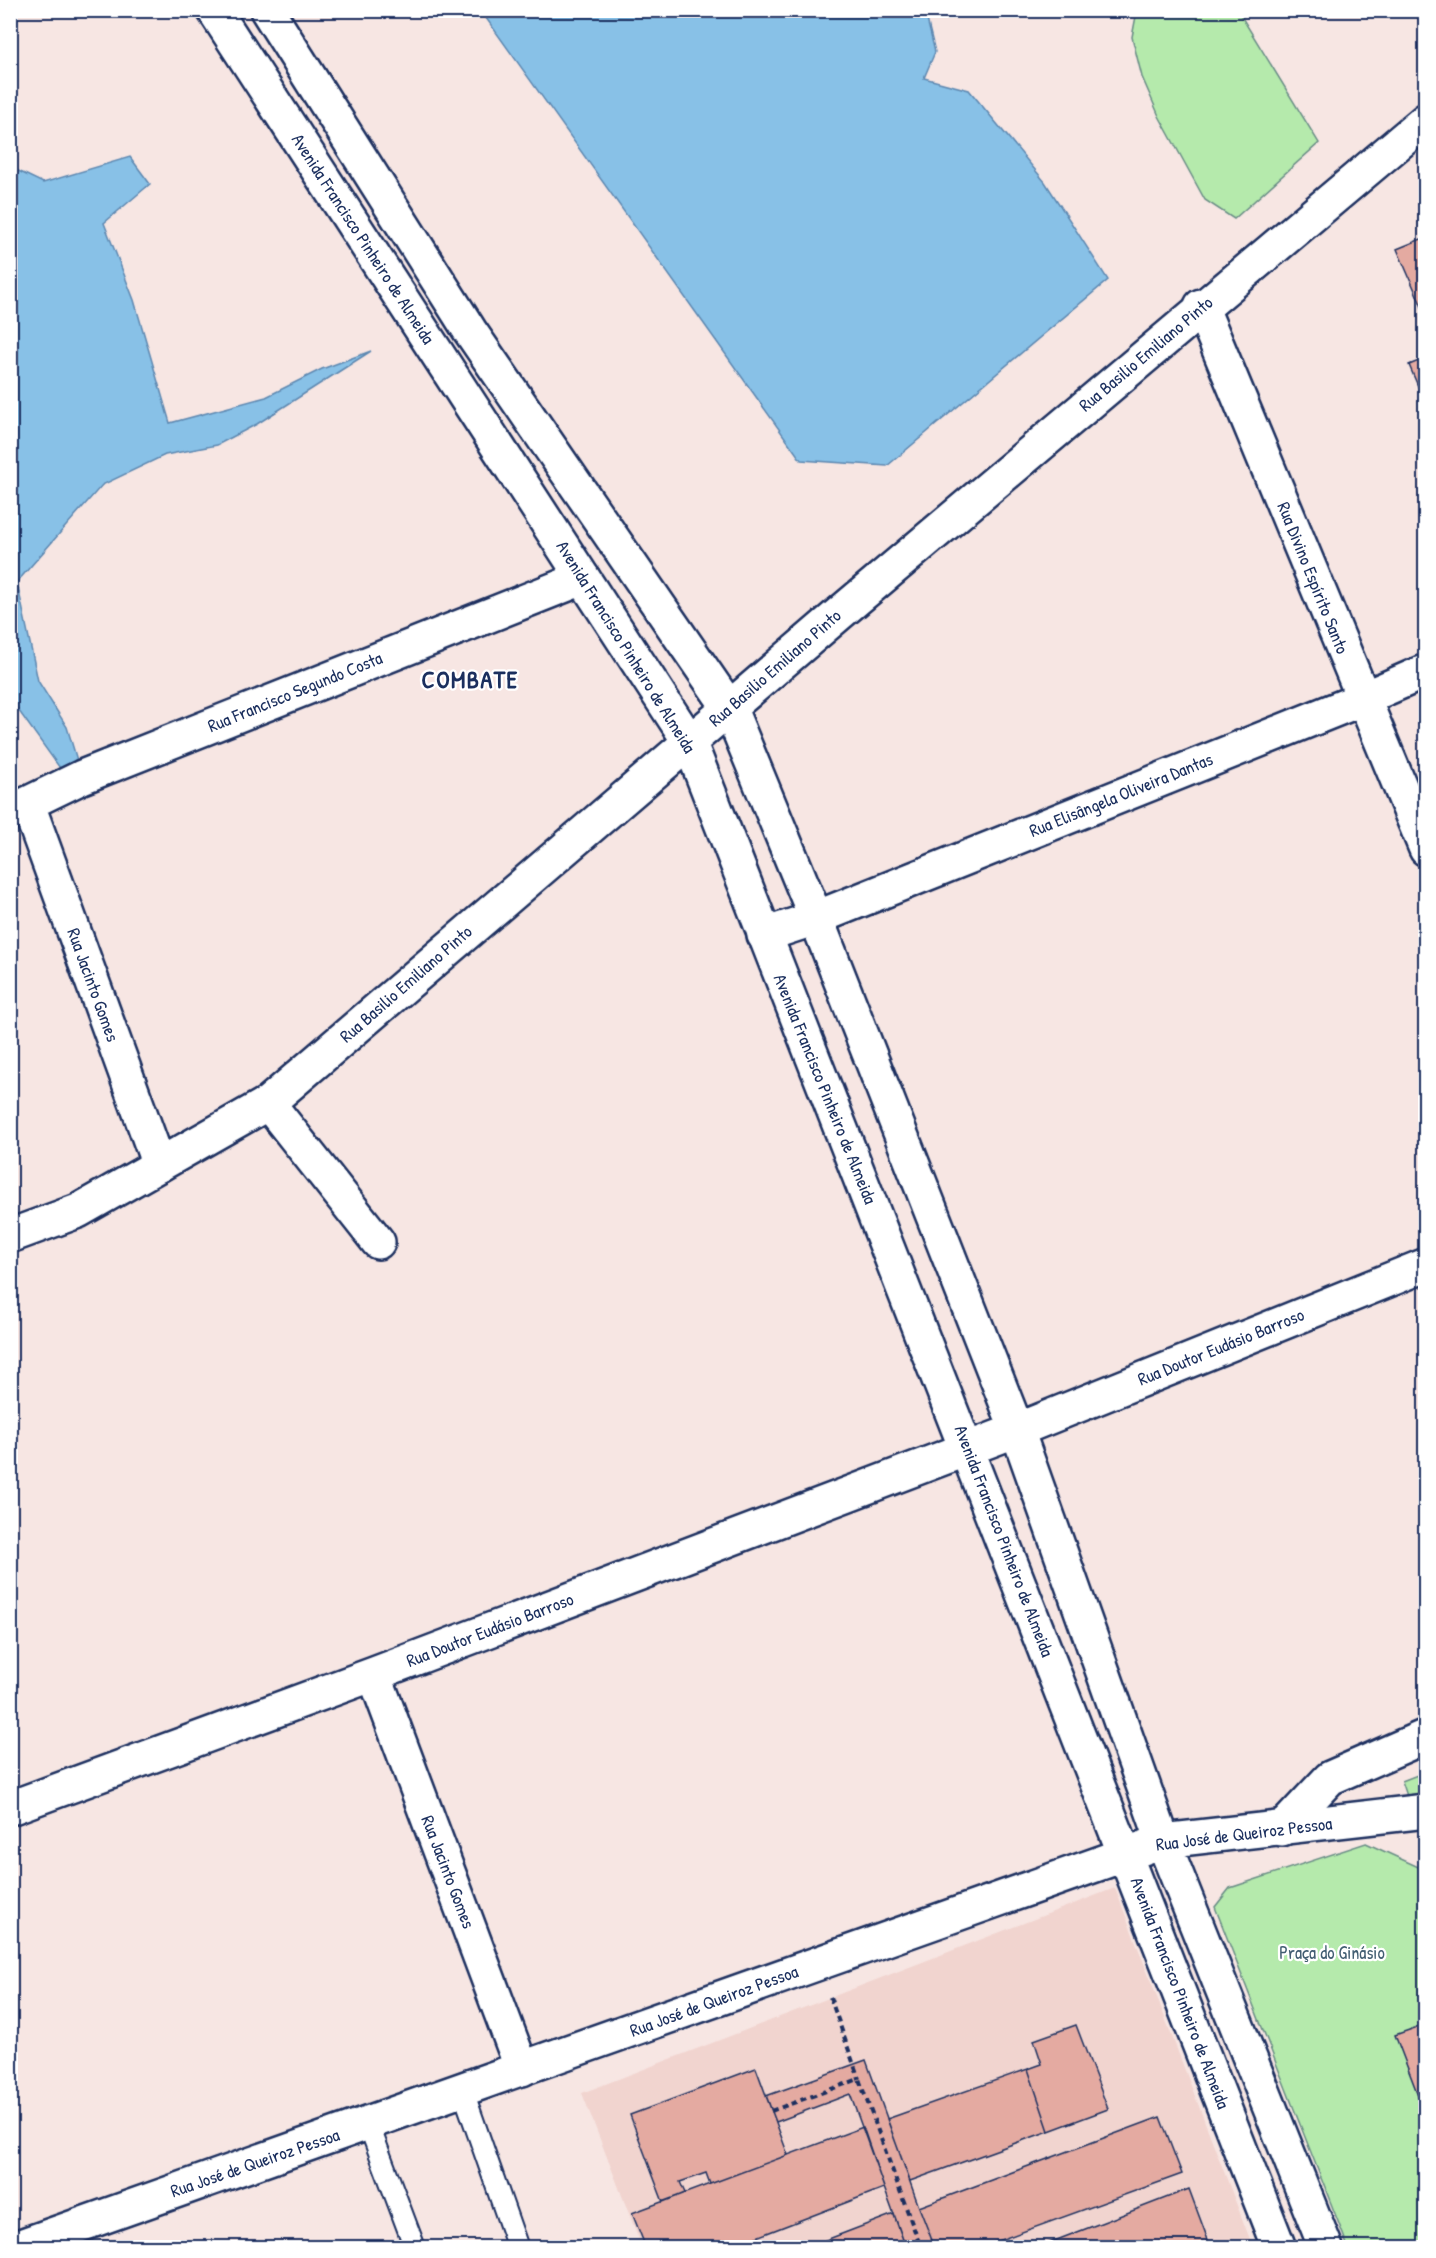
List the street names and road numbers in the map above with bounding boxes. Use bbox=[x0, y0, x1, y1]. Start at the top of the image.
street label: Avenida Francisco Pinheiro de Almeida bbox=[286, 129, 441, 349]
street label: Rua Basilio Emiliano Pinto bbox=[1073, 290, 1218, 417]
street label: Rua Divino Espírito Santo bbox=[1272, 498, 1355, 658]
street label: Avenida Francisco Pinheiro de Almeida bbox=[551, 536, 702, 758]
street label: Rua Basilio Emiliano Pinto bbox=[703, 603, 846, 732]
street label: Rua Francisco Segundo Costa bbox=[204, 645, 386, 738]
street label: Rua Elisângela Oliveira Dantas bbox=[1025, 746, 1216, 843]
street label: Rua Basilio Emiliano Pinto bbox=[334, 919, 477, 1048]
street label: Rua Jacinto Gomes bbox=[61, 925, 126, 1045]
street label: Avenida Francisco Pinheiro de Almeida bbox=[768, 970, 883, 1208]
street label: Rua Doutor Eudásio Barroso bbox=[1134, 1302, 1308, 1391]
street label: Avenida Francisco Pinheiro de Almeida bbox=[949, 1421, 1060, 1660]
street label: Rua Doutor Eudásio Barroso bbox=[403, 1586, 577, 1673]
street label: Rua José de Queiroz Pessoa bbox=[1154, 1810, 1333, 1857]
street label: Rua Jacinto Gomes bbox=[415, 1812, 482, 1932]
street label: Avenida Francisco Pinheiro de Almeida bbox=[1125, 1873, 1236, 2112]
street label: Rua José de Queiroz Pessoa bbox=[626, 1958, 801, 2043]
street label: Rua José de Queiroz Pessoa bbox=[167, 2122, 343, 2203]

